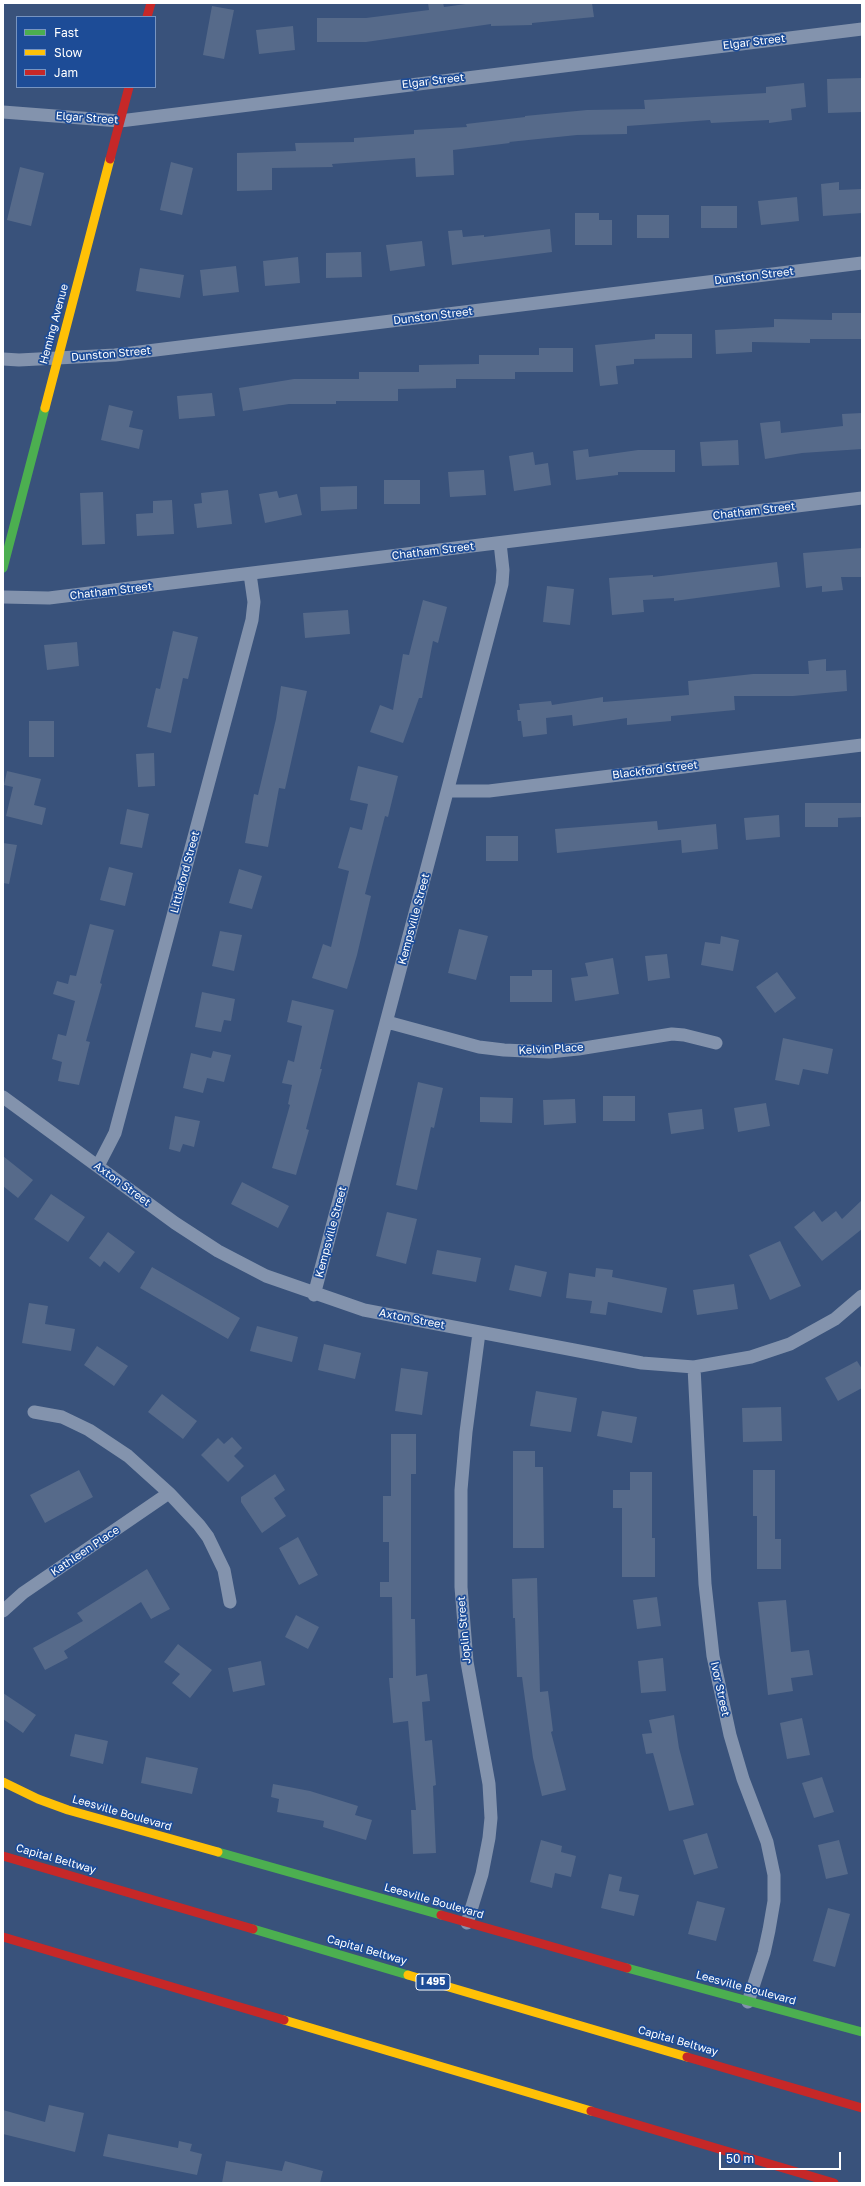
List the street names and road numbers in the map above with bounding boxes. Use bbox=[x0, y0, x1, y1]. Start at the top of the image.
street label: Elgar Street bbox=[722, 32, 786, 52]
street label: Elgar Street bbox=[401, 71, 465, 91]
street label: Elgar Street bbox=[55, 109, 119, 127]
street label: Dunston Street bbox=[713, 265, 795, 287]
street label: Heming Avenue bbox=[37, 282, 71, 366]
street label: Dunston Street bbox=[392, 305, 474, 327]
street label: Dunston Street bbox=[71, 344, 151, 364]
street label: Chatham Street bbox=[712, 499, 796, 523]
street label: Chatham Street bbox=[391, 539, 475, 563]
street label: Chatham Street bbox=[69, 579, 153, 603]
street label: Blackford Street bbox=[611, 758, 699, 782]
street label: Littleford Street bbox=[168, 830, 202, 914]
street label: Kempsville Street bbox=[395, 872, 433, 966]
street label: Kelvin Place bbox=[518, 1041, 584, 1057]
street label: Axton Street bbox=[91, 1159, 153, 1209]
street label: Kempsville Street bbox=[312, 1185, 350, 1279]
street label: Axton Street bbox=[378, 1306, 446, 1332]
street label: Kathleen Place bbox=[48, 1523, 122, 1579]
street label: Joplin Street bbox=[454, 1596, 474, 1664]
street label: Ivor Street bbox=[708, 1660, 732, 1718]
street label: Leesville Boulevard bbox=[71, 1792, 173, 1834]
street label: Capital Beltway bbox=[14, 1841, 98, 1877]
street label: Leesville Boulevard bbox=[383, 1880, 485, 1922]
street label: Capital Beltway bbox=[325, 1932, 409, 1968]
street label: Leesville Boulevard bbox=[694, 1968, 798, 2008]
road number: I 495 bbox=[416, 1974, 450, 1990]
street label: Capital Beltway bbox=[636, 2023, 720, 2059]

